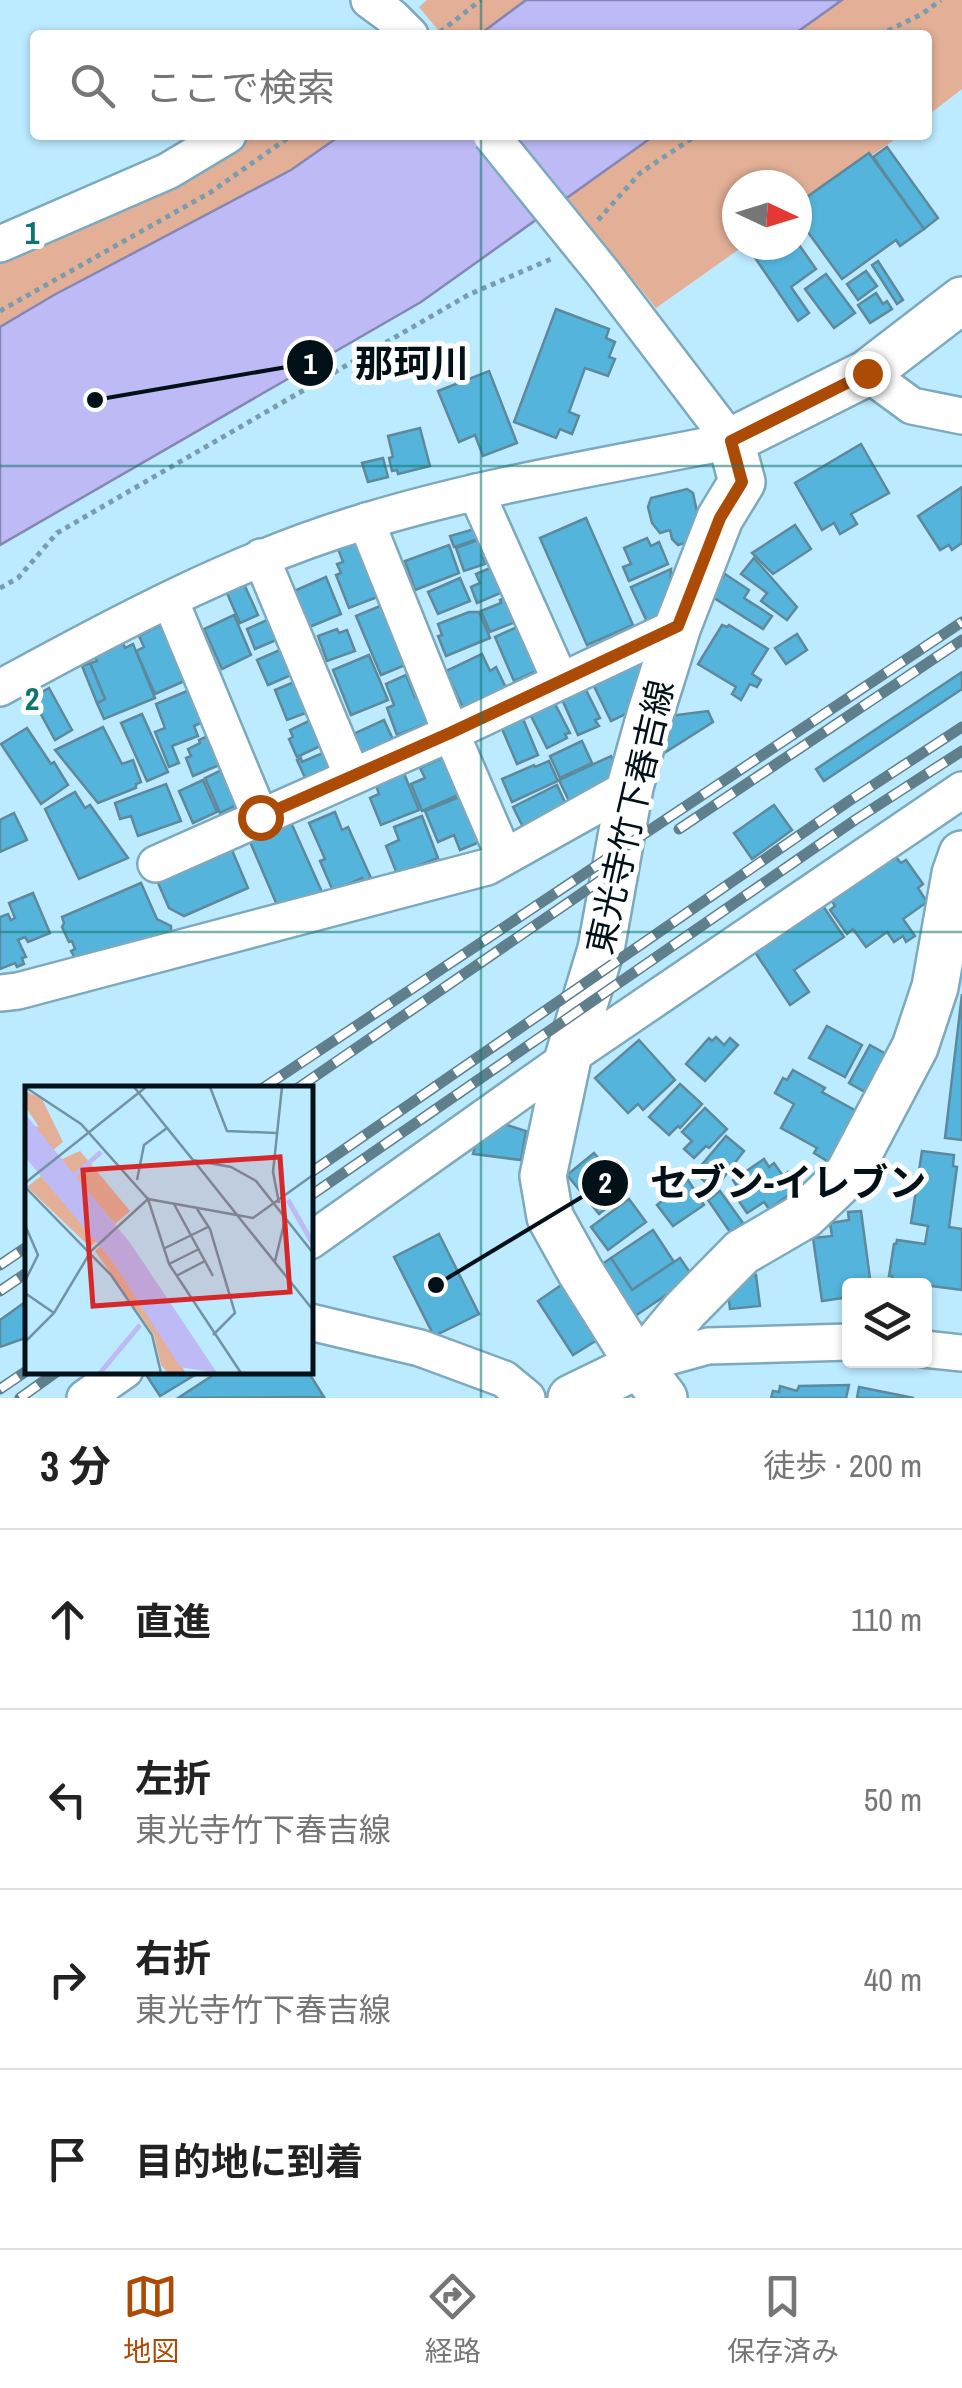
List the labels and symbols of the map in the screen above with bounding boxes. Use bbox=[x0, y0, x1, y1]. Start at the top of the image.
north arrow bbox=[722, 170, 812, 260]
text: 1 bbox=[25, 211, 40, 254]
callout: 那珂川 bbox=[285, 329, 489, 397]
text: 那珂川 bbox=[355, 338, 469, 389]
text: 1 bbox=[303, 343, 317, 383]
route end bbox=[845, 351, 891, 397]
street label: 東光寺竹下春吉線 bbox=[576, 675, 684, 959]
text: 2 bbox=[25, 677, 39, 720]
route start bbox=[238, 795, 284, 841]
inset map bbox=[25, 1086, 312, 1373]
callout: セブン-イレブン bbox=[580, 1149, 946, 1217]
text: セブン-イレブン bbox=[650, 1157, 926, 1208]
text: 2 bbox=[598, 1162, 612, 1202]

